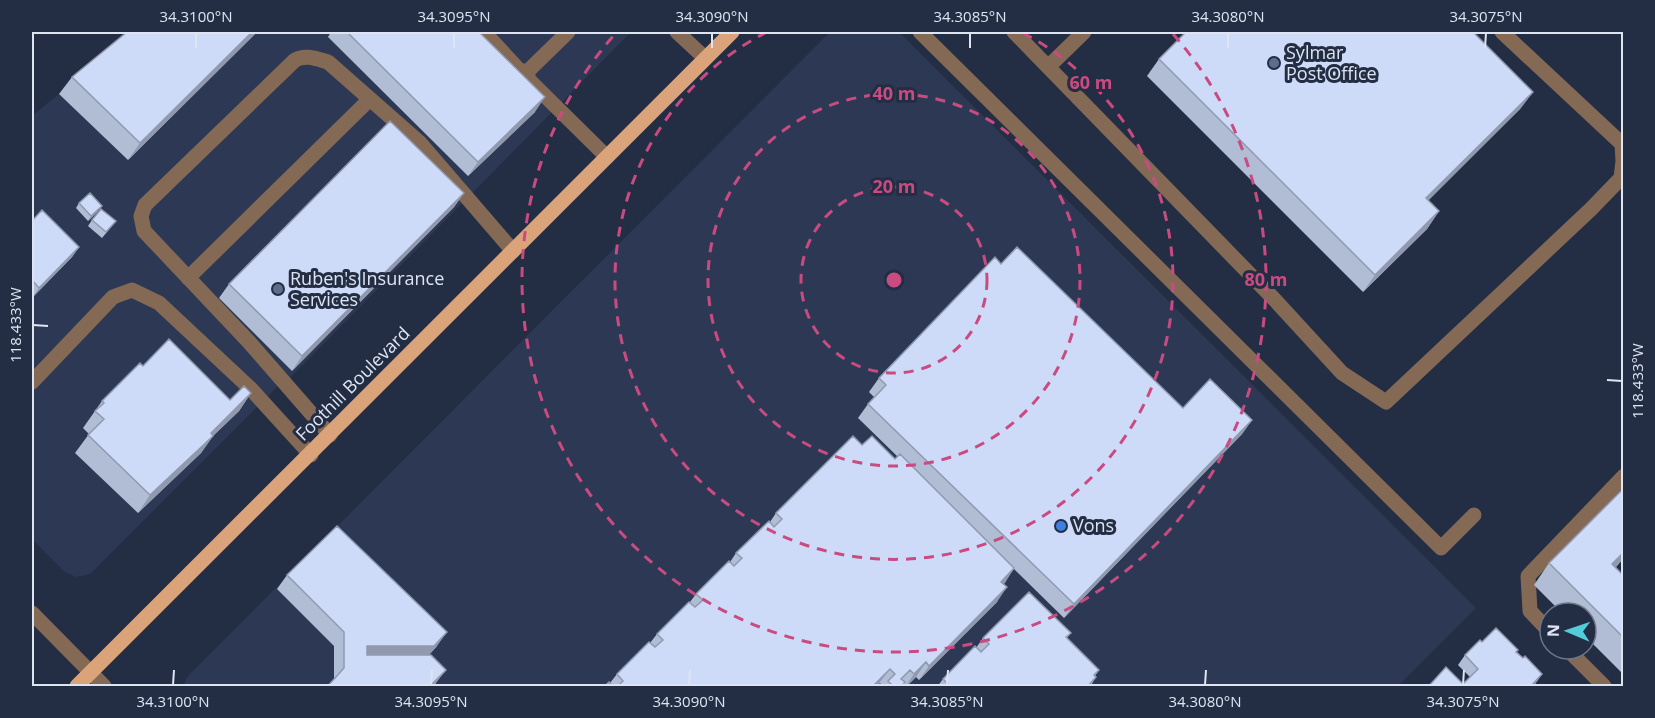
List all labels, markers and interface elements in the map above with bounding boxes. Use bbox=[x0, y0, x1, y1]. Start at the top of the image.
text: 34.3100°N bbox=[159, 6, 233, 26]
text: 34.3095°N bbox=[417, 6, 491, 26]
text: 34.3090°N bbox=[675, 6, 749, 26]
text: 34.3085°N bbox=[933, 6, 1007, 26]
text: 34.3080°N bbox=[1191, 6, 1265, 26]
text: 34.3075°N bbox=[1449, 6, 1523, 26]
place label: Sylmar Post Office bbox=[1286, 40, 1377, 85]
marker: Sylmar Post Office bbox=[1267, 56, 1281, 70]
text: 60 m bbox=[1070, 70, 1112, 94]
text: 40 m bbox=[873, 81, 915, 105]
text: 20 m bbox=[873, 174, 915, 198]
place label: Ruben's Insurance Services bbox=[290, 266, 444, 311]
text: 80 m bbox=[1245, 267, 1287, 291]
centre of rings bbox=[884, 270, 904, 290]
marker: Ruben's Insurance Services bbox=[271, 282, 285, 296]
text: 118.433°W bbox=[5, 287, 25, 363]
street label: Foothill Boulevard bbox=[290, 321, 415, 446]
text: 118.433°W bbox=[1627, 343, 1647, 419]
place label: Vons bbox=[1073, 513, 1114, 537]
marker: Vons bbox=[1054, 519, 1068, 533]
north arrow bbox=[1538, 601, 1598, 661]
text: N bbox=[1542, 624, 1564, 637]
text: 34.3100°N bbox=[136, 691, 210, 711]
text: 34.3095°N bbox=[394, 691, 468, 711]
text: 34.3090°N bbox=[652, 691, 726, 711]
text: 34.3085°N bbox=[910, 691, 984, 711]
text: 34.3080°N bbox=[1168, 691, 1242, 711]
text: 34.3075°N bbox=[1426, 691, 1500, 711]

